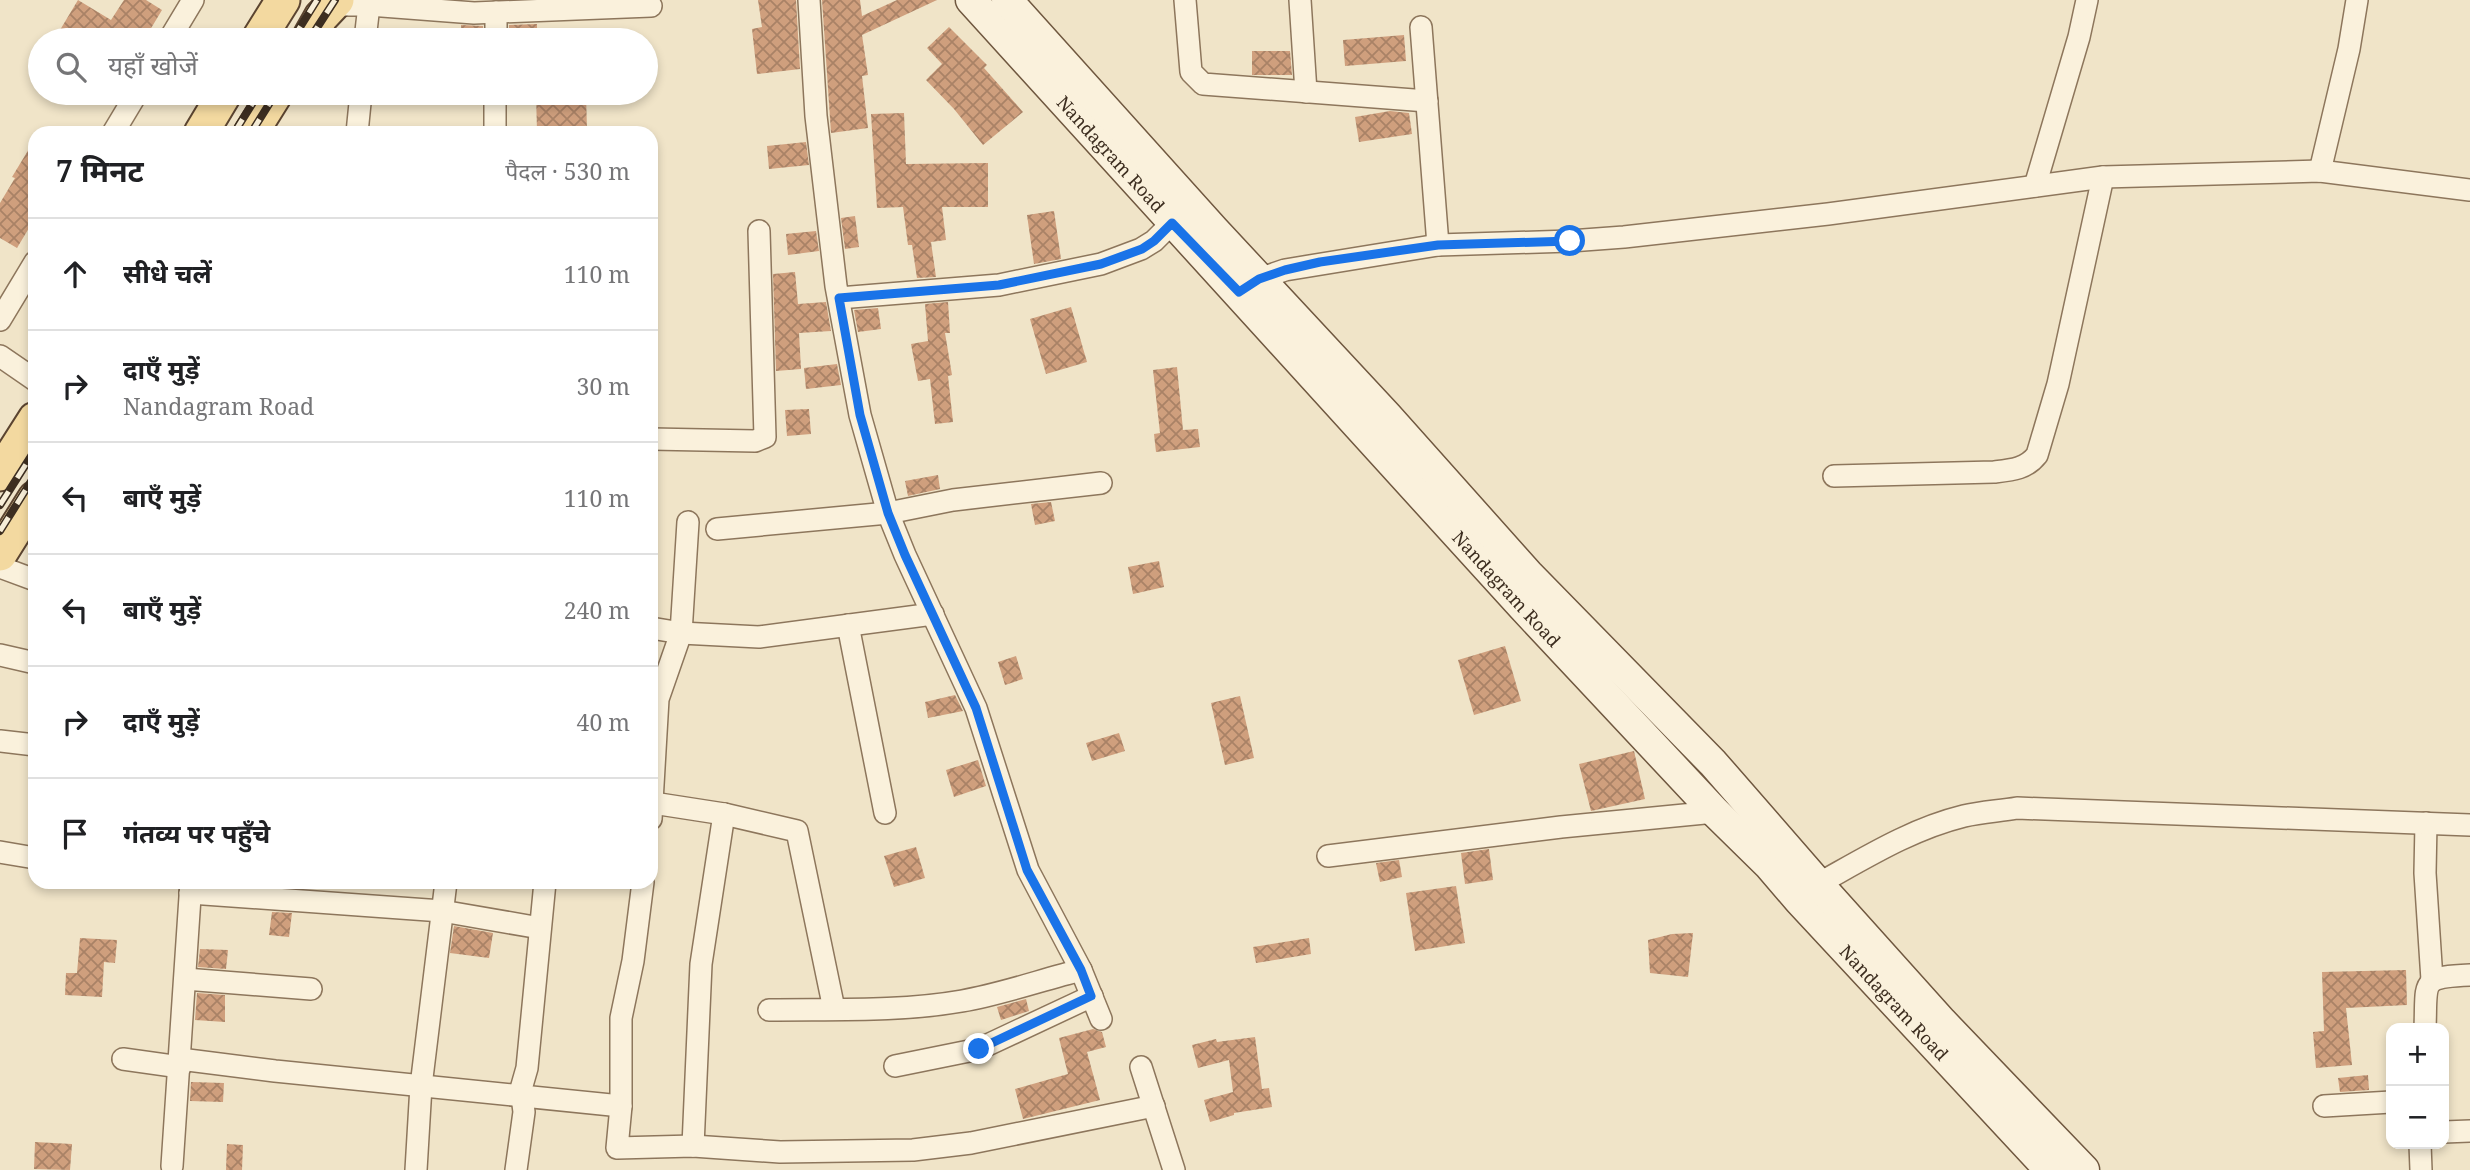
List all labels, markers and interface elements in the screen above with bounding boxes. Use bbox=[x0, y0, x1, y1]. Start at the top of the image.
search box bbox=[28, 28, 658, 105]
text: यहाँ खोजें bbox=[108, 47, 198, 83]
icon: search bbox=[52, 48, 90, 86]
street label: Nandagram Road bbox=[1052, 90, 1170, 217]
text: 7 मिनट bbox=[56, 150, 144, 191]
text: पैदल · 530 m bbox=[505, 155, 630, 187]
route start bbox=[1554, 225, 1585, 256]
icon: ahead bbox=[56, 255, 94, 293]
text: सीधे चलें bbox=[123, 255, 212, 291]
text: 110 m bbox=[564, 258, 630, 290]
text: दाएँ मुड़ें bbox=[123, 351, 200, 387]
icon: right bbox=[56, 367, 94, 405]
text: 30 m bbox=[577, 370, 630, 402]
text: Nandagram Road bbox=[123, 390, 314, 422]
icon: left bbox=[56, 479, 94, 517]
text: बाएँ मुड़ें bbox=[123, 479, 201, 515]
text: 110 m bbox=[564, 482, 630, 514]
street label: Nandagram Road bbox=[1447, 525, 1566, 652]
icon: left bbox=[56, 591, 94, 629]
text: बाएँ मुड़ें bbox=[123, 591, 201, 627]
text: 240 m bbox=[564, 594, 630, 626]
icon: right bbox=[56, 703, 94, 741]
text: दाएँ मुड़ें bbox=[123, 703, 200, 739]
text: 40 m bbox=[577, 706, 630, 738]
icon: arrive bbox=[56, 815, 94, 853]
text: गंतव्य पर पहुँचे bbox=[123, 815, 270, 851]
street label: Nandagram Road bbox=[1834, 939, 1954, 1065]
map controls bbox=[2386, 1023, 2449, 1149]
button: + bbox=[2386, 1023, 2449, 1086]
route end bbox=[963, 1033, 994, 1064]
button: − bbox=[2386, 1086, 2449, 1149]

